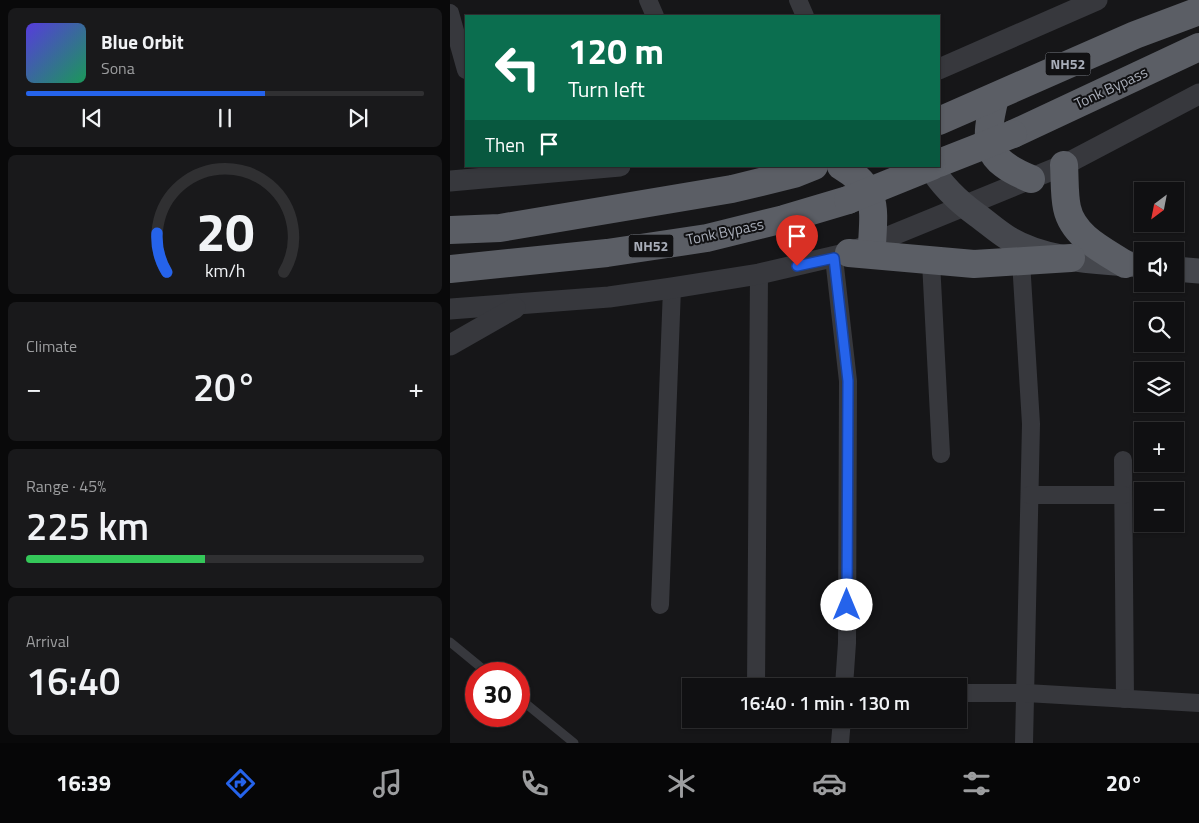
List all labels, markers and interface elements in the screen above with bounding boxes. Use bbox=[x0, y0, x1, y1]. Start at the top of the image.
text: 120 m bbox=[568, 24, 664, 78]
text: Blue Orbit bbox=[101, 27, 184, 56]
icon: left bbox=[485, 35, 550, 100]
road number: NH52 bbox=[1046, 52, 1090, 76]
text: Sona bbox=[101, 56, 135, 80]
street label: Tonk Bypass bbox=[1070, 60, 1151, 115]
text: Turn left bbox=[568, 72, 645, 106]
icon: previous bbox=[78, 104, 106, 132]
icon: pause bbox=[211, 104, 239, 132]
icon: next bbox=[344, 104, 372, 132]
text: Then bbox=[485, 130, 525, 159]
icon: arrive bbox=[535, 130, 563, 158]
north arrow bbox=[1134, 182, 1184, 232]
map controls bbox=[1134, 182, 1184, 532]
text: 20 bbox=[196, 192, 254, 271]
street label: Tonk Bypass bbox=[684, 212, 766, 251]
pin bbox=[776, 215, 818, 266]
icon: arrive bbox=[783, 222, 811, 250]
road number: NH52 bbox=[628, 235, 674, 258]
button: sound bbox=[1134, 242, 1184, 292]
text: km/h bbox=[205, 257, 245, 284]
button: search bbox=[1134, 302, 1184, 352]
text: Climate bbox=[26, 334, 77, 358]
text: 20° bbox=[193, 358, 257, 416]
button: layers bbox=[1134, 362, 1184, 412]
text: − bbox=[26, 366, 42, 409]
text: + bbox=[408, 366, 424, 409]
button: + bbox=[1134, 422, 1184, 472]
text: Range · 45% bbox=[26, 474, 106, 498]
button: − bbox=[1134, 482, 1184, 532]
text: 225 km bbox=[26, 497, 149, 555]
position arrow bbox=[820, 578, 872, 630]
text: Arrival bbox=[26, 629, 69, 653]
text: 16:40 bbox=[26, 652, 120, 710]
speed limit sign: 30 bbox=[465, 662, 530, 727]
text: 16:40 · 1 min · 130 m bbox=[739, 688, 910, 717]
text: 16:39 bbox=[56, 766, 111, 800]
icon: directions bbox=[223, 766, 258, 801]
icon: music bbox=[370, 766, 405, 801]
icon: phone bbox=[517, 766, 552, 801]
icon: climate bbox=[664, 766, 699, 801]
icon: car bbox=[812, 766, 847, 801]
icon: filters bbox=[959, 766, 994, 801]
text: 20° bbox=[1106, 766, 1143, 800]

